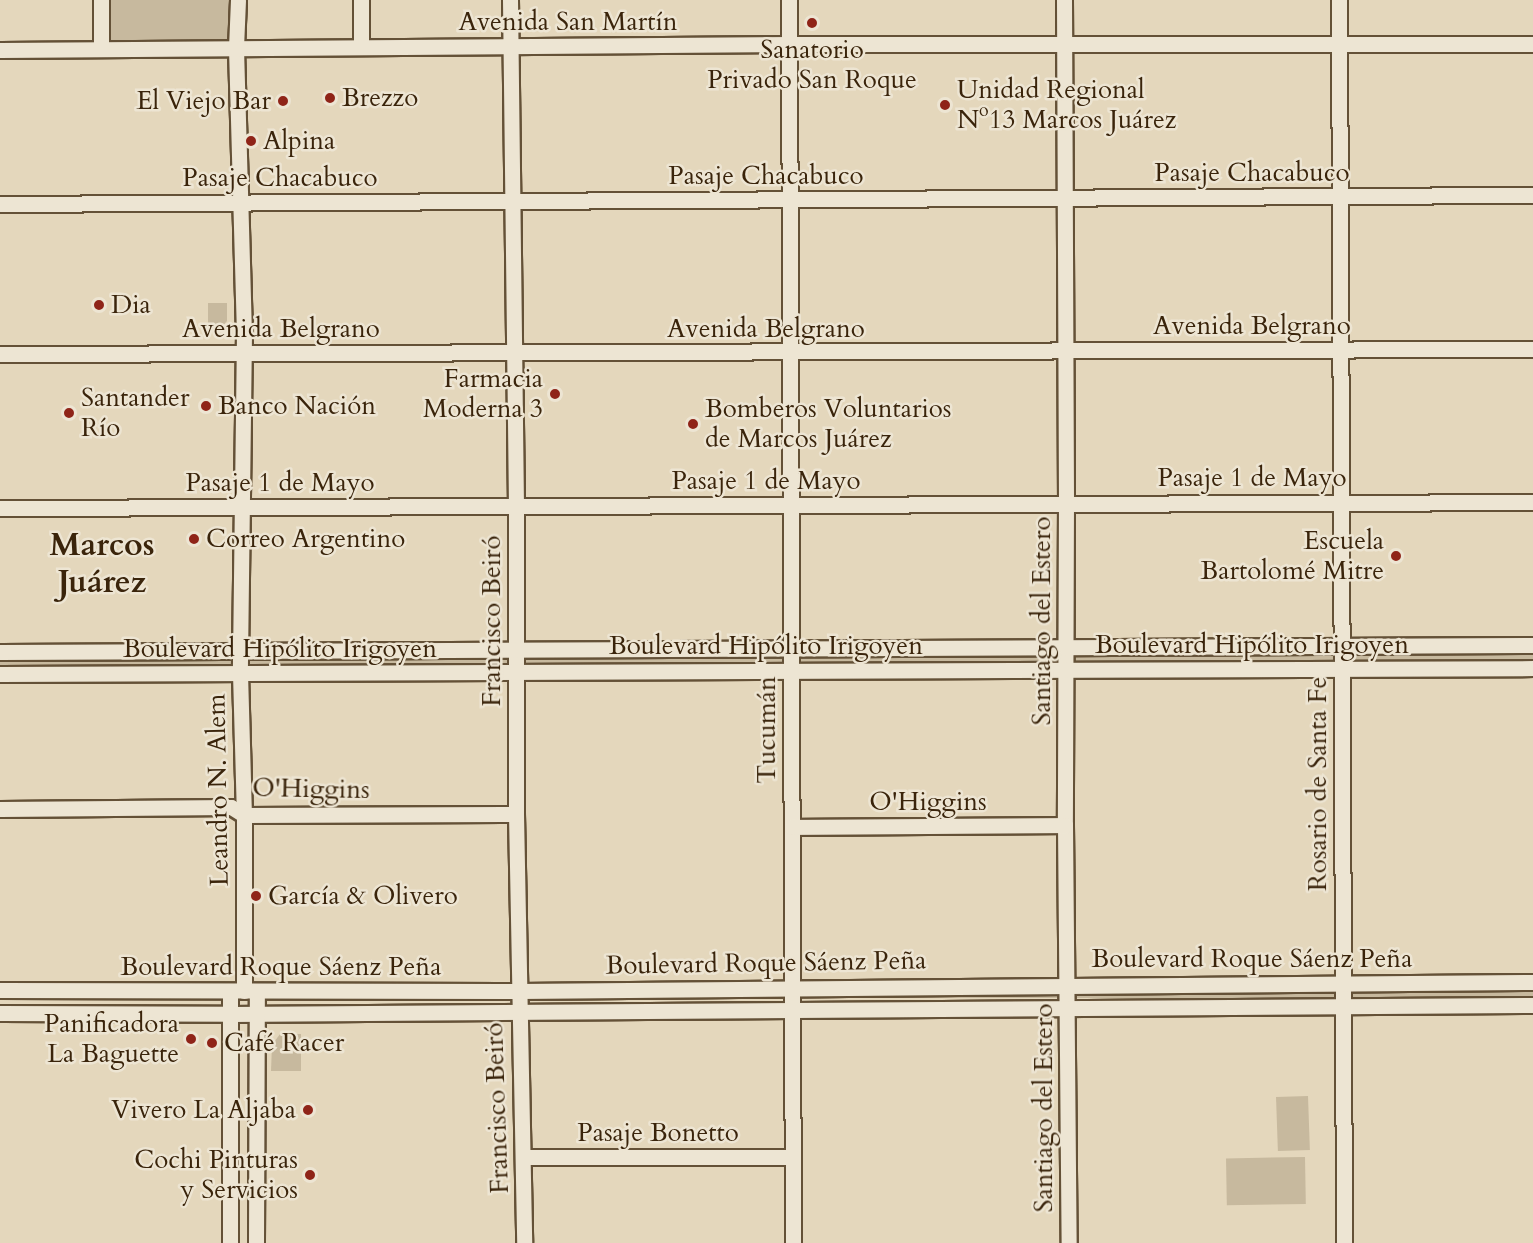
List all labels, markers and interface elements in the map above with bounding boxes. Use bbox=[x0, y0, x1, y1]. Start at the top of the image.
street label: Avenida San Martín bbox=[458, 6, 678, 38]
marker: Sanatorio Privado San Roque bbox=[803, 14, 821, 32]
place label: Sanatorio Privado San Roque bbox=[707, 34, 917, 96]
place label: Unidad Regional Nº13 Marcos Juárez bbox=[957, 74, 1176, 136]
place label: Brezzo bbox=[342, 82, 418, 114]
place label: El Viejo Bar bbox=[136, 85, 271, 117]
marker: Brezzo bbox=[323, 91, 337, 105]
marker: El Viejo Bar bbox=[276, 94, 290, 108]
marker: Unidad Regional Nº13 Marcos Juárez bbox=[938, 98, 952, 112]
place label: Alpina bbox=[263, 125, 335, 157]
marker: Alpina bbox=[244, 134, 258, 148]
street label: Pasaje Chacabuco bbox=[1154, 157, 1350, 189]
street label: Pasaje Chacabuco bbox=[668, 160, 864, 192]
street label: Pasaje Chacabuco bbox=[182, 162, 378, 194]
place label: Dia bbox=[111, 289, 151, 321]
marker: Dia bbox=[92, 298, 106, 312]
street label: Avenida Belgrano bbox=[1153, 310, 1351, 342]
street label: Avenida Belgrano bbox=[182, 313, 380, 345]
street label: Avenida Belgrano bbox=[667, 313, 865, 345]
place label: Farmacia Moderna 3 bbox=[423, 363, 543, 424]
place label: Santander Río bbox=[81, 382, 189, 443]
marker: Farmacia Moderna 3 bbox=[548, 387, 562, 401]
place label: Banco Nación bbox=[218, 390, 376, 422]
place label: Bomberos Voluntarios de Marcos Juárez bbox=[705, 393, 952, 454]
marker: Banco Nación bbox=[199, 399, 213, 413]
marker: Santander Río bbox=[62, 406, 76, 420]
marker: Bomberos Voluntarios de Marcos Juárez bbox=[686, 417, 700, 431]
street label: Pasaje 1 de Mayo bbox=[1157, 462, 1347, 494]
street label: Pasaje 1 de Mayo bbox=[671, 465, 861, 497]
street label: Pasaje 1 de Mayo bbox=[185, 467, 375, 499]
street label: Santiago del Estero bbox=[1026, 517, 1058, 725]
place label: Correo Argentino bbox=[206, 523, 405, 555]
place label: Escuela Bartolomé Mitre bbox=[1201, 525, 1384, 586]
district label: Marcos Juárez bbox=[49, 527, 155, 602]
marker: Correo Argentino bbox=[187, 532, 201, 546]
street label: Francisco Beiró bbox=[476, 535, 508, 707]
marker: Escuela Bartolomé Mitre bbox=[1389, 549, 1403, 563]
street label: Boulevard Hipólito Irigoyen bbox=[1095, 629, 1409, 661]
street label: Boulevard Hipólito Irigoyen bbox=[609, 630, 923, 662]
street label: Boulevard Hipólito Irigoyen bbox=[123, 633, 437, 665]
street label: Tucumán bbox=[751, 676, 783, 784]
street label: Rosario de Santa Fe bbox=[1302, 677, 1334, 891]
street label: Leandro N. Alem bbox=[201, 693, 235, 887]
street label: O'Higgins bbox=[252, 772, 370, 806]
street label: O'Higgins bbox=[869, 786, 987, 818]
place label: García & Olivero bbox=[268, 880, 458, 912]
marker: García & Olivero bbox=[249, 889, 263, 903]
street label: Boulevard Roque Sáenz Peña bbox=[1092, 943, 1412, 975]
street label: Boulevard Roque Sáenz Peña bbox=[605, 945, 927, 981]
street label: Boulevard Roque Sáenz Peña bbox=[121, 951, 441, 983]
street label: Santiago del Estero bbox=[1028, 1004, 1060, 1212]
place label: Panificadora La Baguette bbox=[44, 1008, 179, 1070]
street label: Francisco Beiró bbox=[478, 1022, 516, 1194]
place label: Café Racer bbox=[224, 1027, 344, 1059]
marker: Panificadora La Baguette bbox=[184, 1032, 198, 1046]
marker: Café Racer bbox=[205, 1036, 219, 1050]
place label: Vivero La Aljaba bbox=[111, 1094, 296, 1126]
marker: Vivero La Aljaba bbox=[301, 1103, 315, 1117]
street label: Pasaje Bonetto bbox=[577, 1117, 739, 1149]
place label: Cochi Pinturas y Servicios bbox=[134, 1144, 298, 1206]
marker: Cochi Pinturas y Servicios bbox=[303, 1168, 317, 1182]

